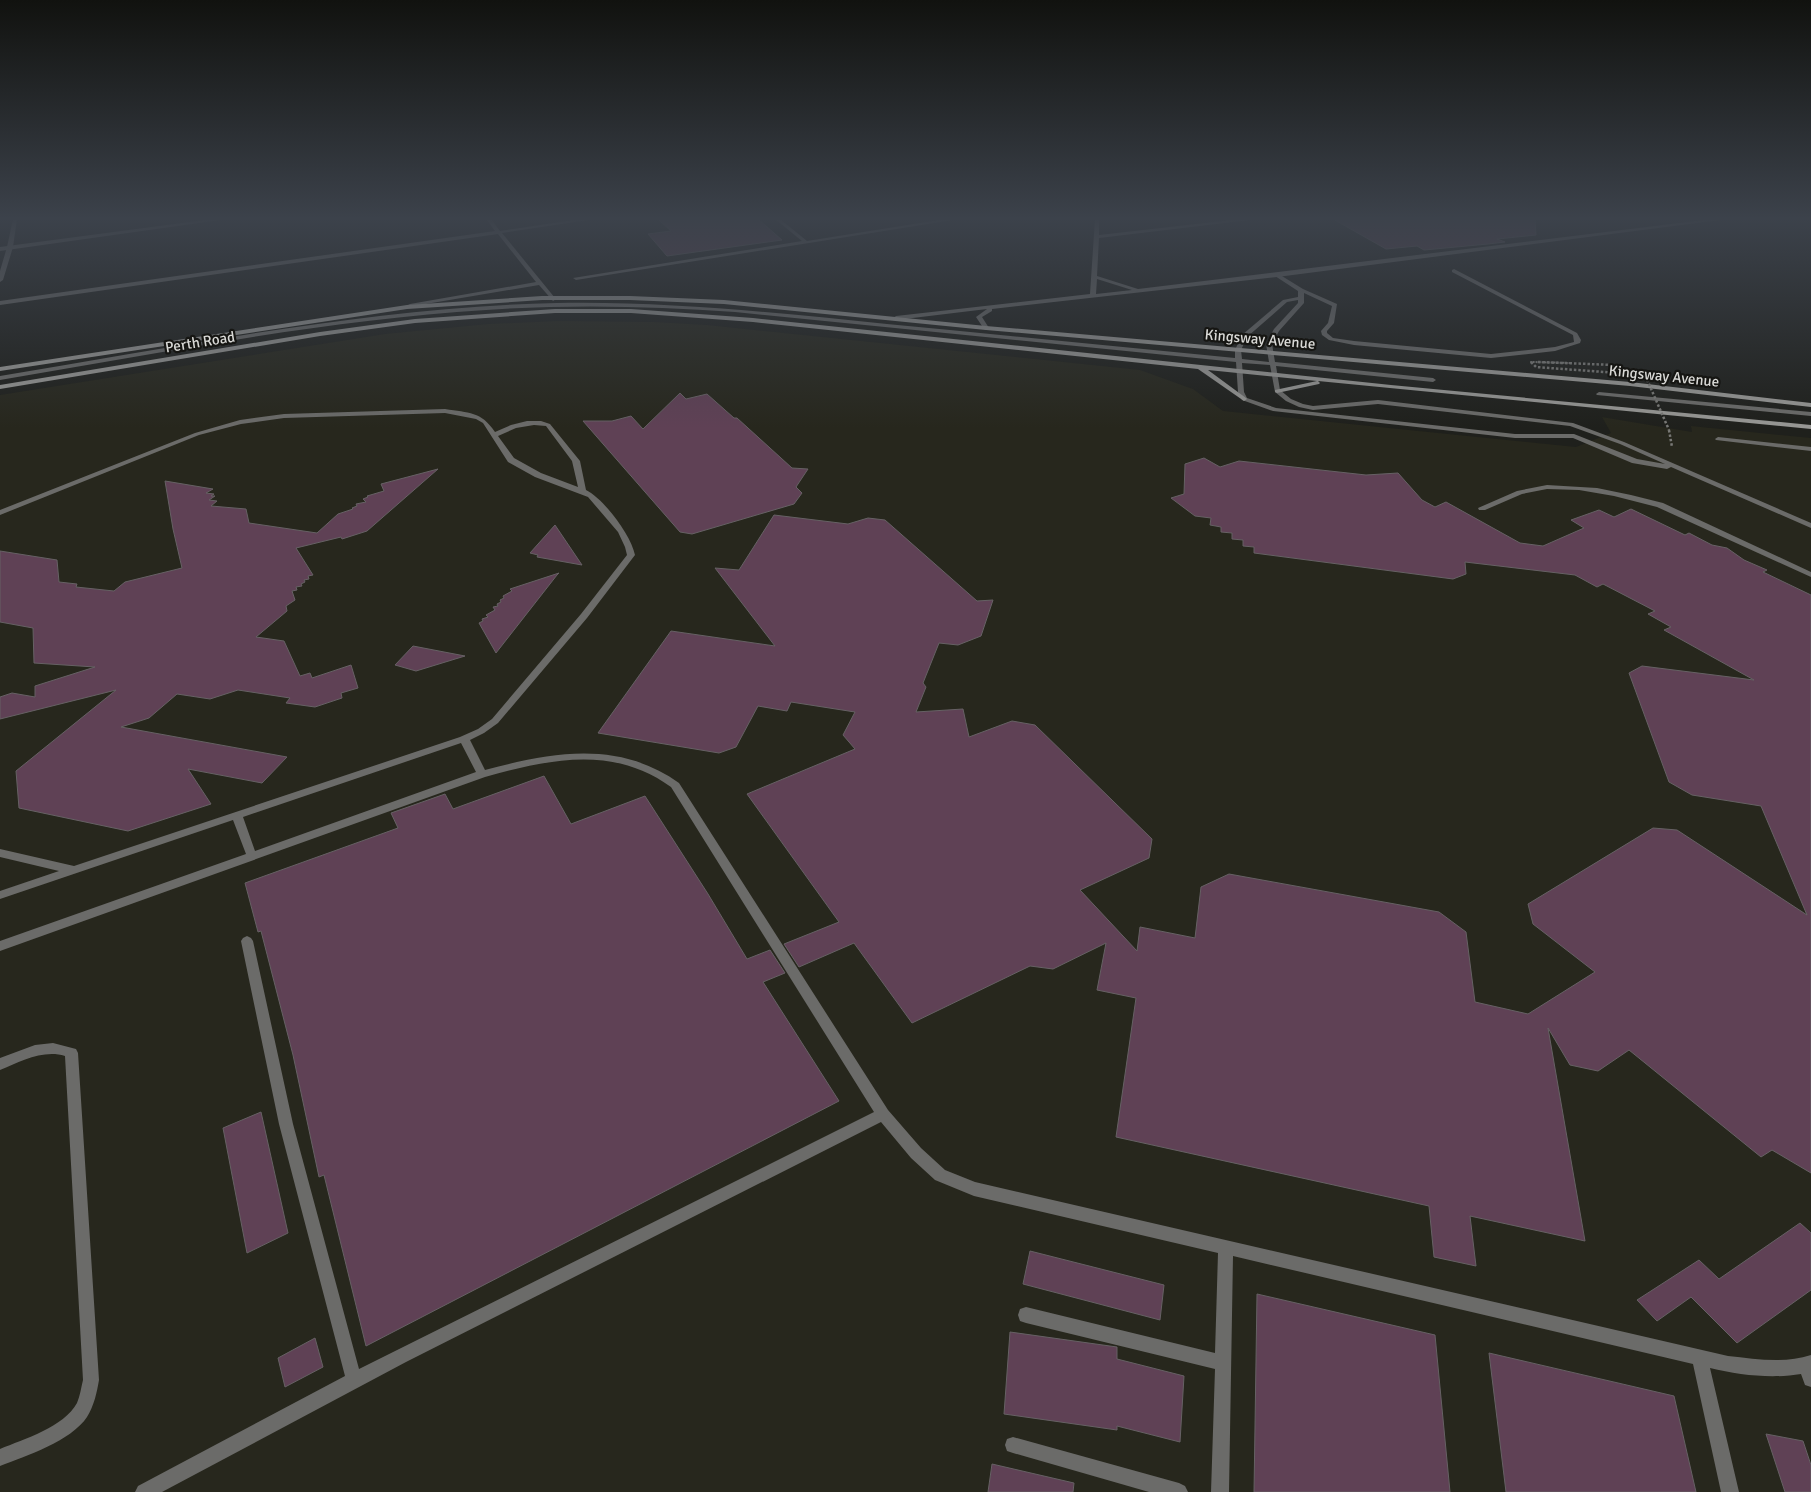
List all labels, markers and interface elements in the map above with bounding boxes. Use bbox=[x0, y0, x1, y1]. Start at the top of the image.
street label: Kingsway Avenue bbox=[1204, 325, 1316, 353]
street label: Perth Road bbox=[164, 328, 236, 356]
street label: Kingsway Avenue bbox=[1608, 361, 1720, 391]

